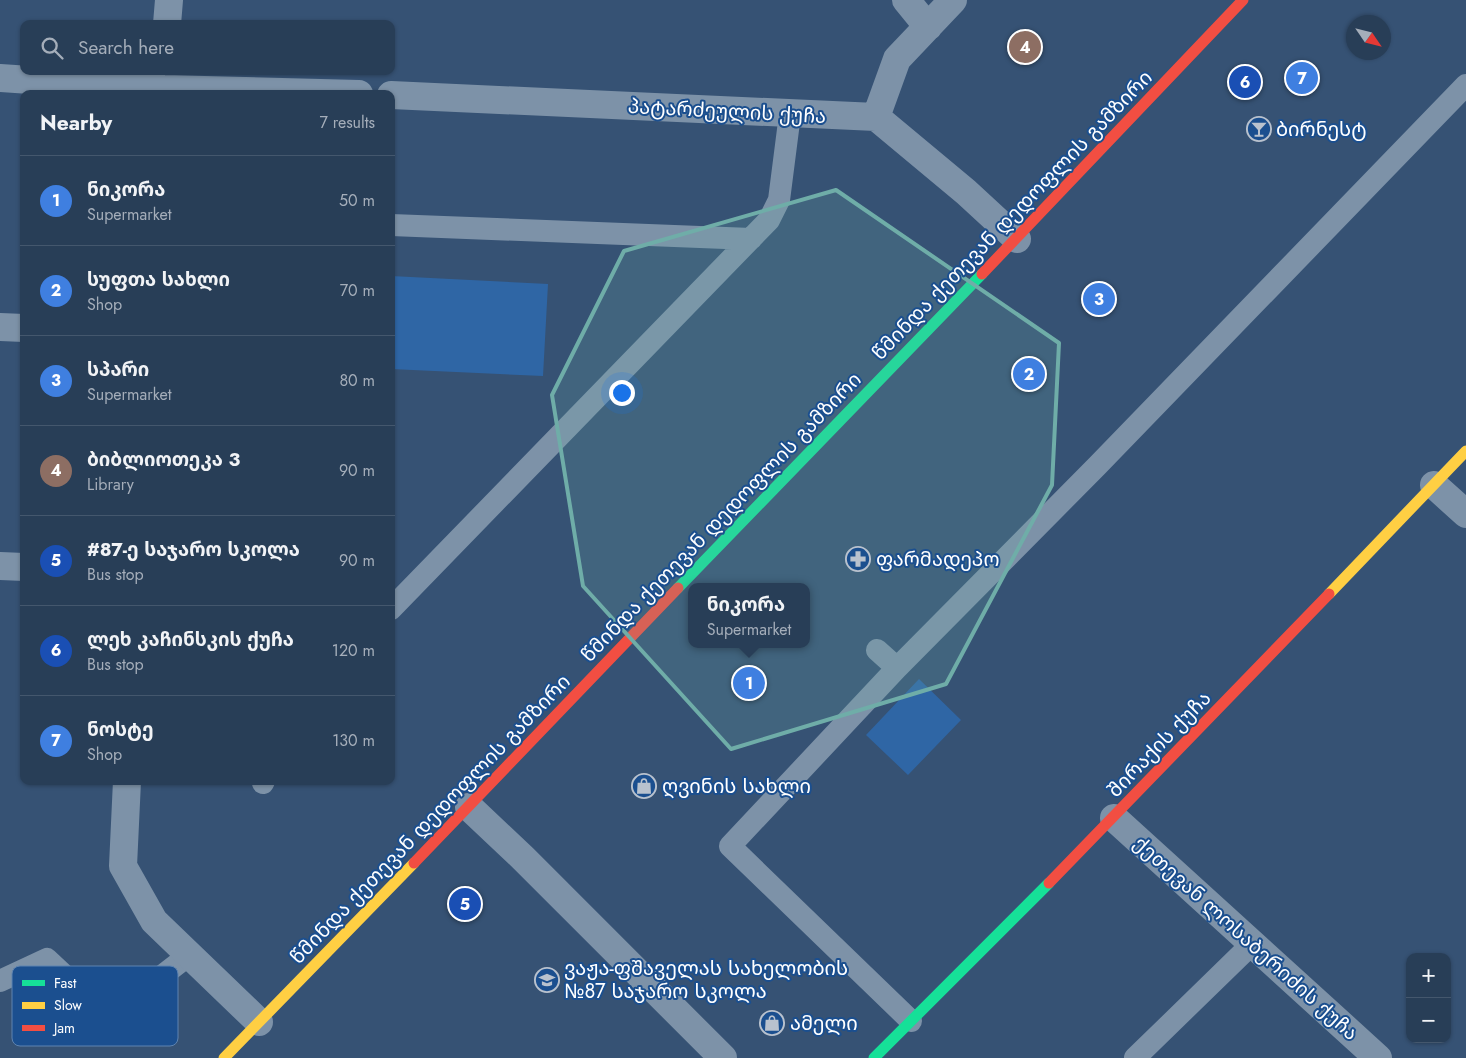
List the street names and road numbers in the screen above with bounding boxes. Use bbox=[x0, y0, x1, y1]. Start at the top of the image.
street label: წმინდა ქეთევან დედოფლის გამზირი bbox=[866, 64, 1159, 367]
street label: პატარძეულის ქუჩა bbox=[627, 92, 827, 131]
street label: წმინდა ქეთევან დედოფლის გამზირი bbox=[575, 366, 868, 669]
street label: წმინდა ქეთევან დედოფლის გამზირი bbox=[284, 668, 577, 971]
street label: შირაქის ქუჩა bbox=[1101, 685, 1218, 804]
street label: ქეთევან ლოსაბერიძის ქუჩა bbox=[1127, 829, 1364, 1047]

